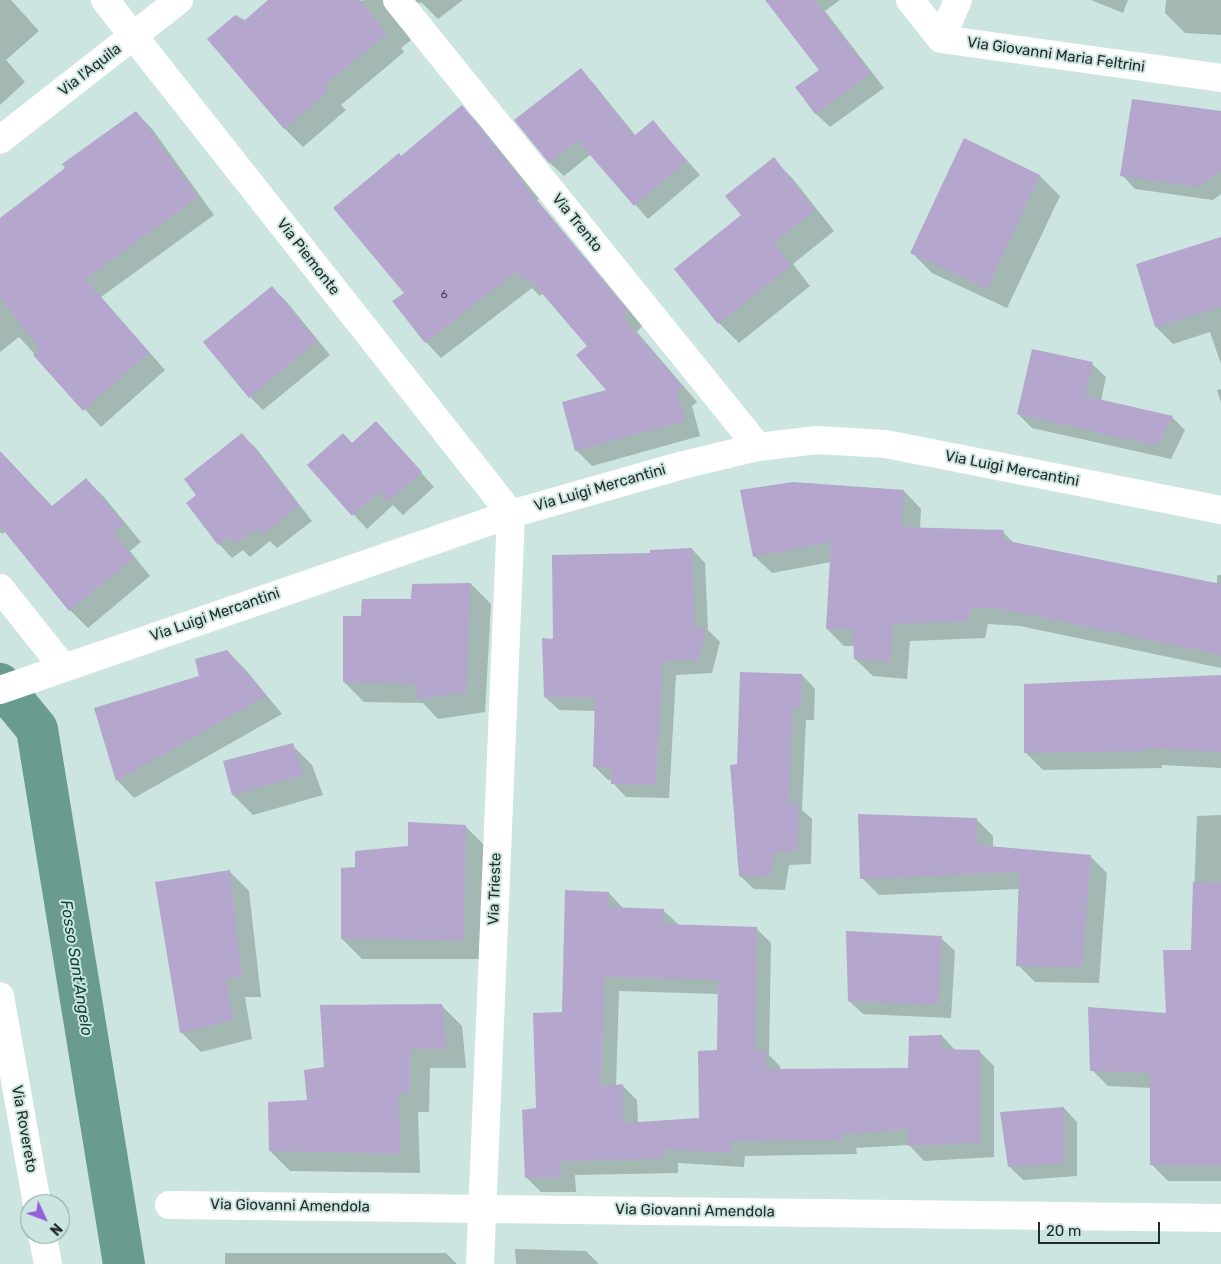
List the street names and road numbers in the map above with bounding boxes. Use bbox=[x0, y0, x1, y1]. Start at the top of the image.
street label: Via Giovanni Maria Feltrini bbox=[966, 34, 1146, 76]
street label: Via l'Aquila bbox=[55, 40, 125, 100]
street label: Via Trento bbox=[548, 190, 606, 256]
street label: Via Piemonte bbox=[273, 215, 343, 299]
street label: Via Luigi Mercantini bbox=[943, 447, 1081, 491]
street label: Via Luigi Mercantini bbox=[532, 461, 668, 515]
street label: Via Luigi Mercantini bbox=[148, 584, 282, 646]
street label: Via Trieste bbox=[485, 852, 505, 926]
street label: Via Rovereto bbox=[7, 1084, 41, 1174]
street label: Via Giovanni Amendola bbox=[210, 1196, 370, 1216]
street label: Via Giovanni Amendola bbox=[615, 1201, 775, 1221]

